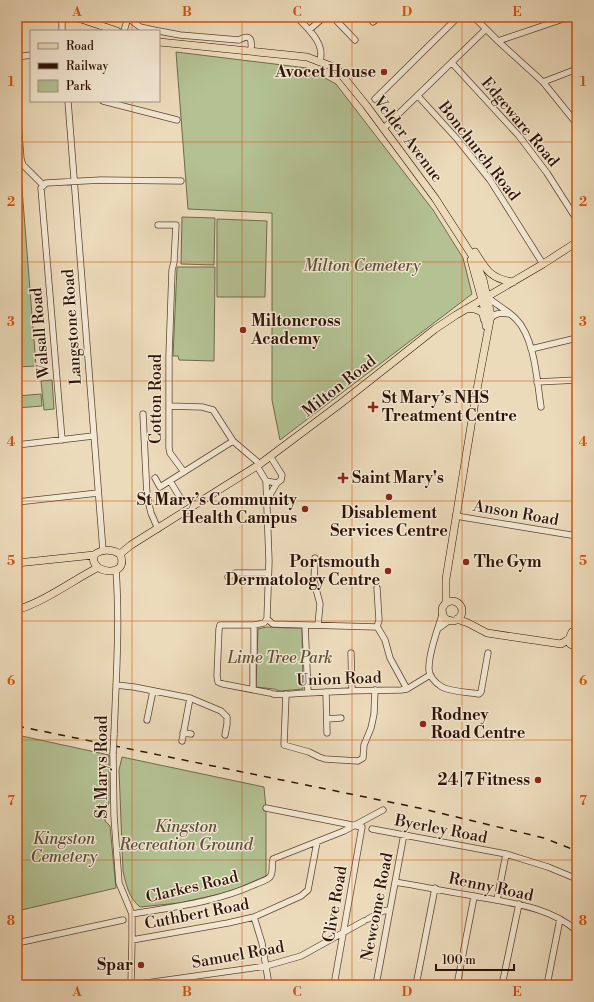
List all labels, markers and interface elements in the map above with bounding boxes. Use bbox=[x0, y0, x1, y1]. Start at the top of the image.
text: A bbox=[71, 4, 82, 20]
text: B bbox=[182, 4, 192, 20]
text: C bbox=[292, 4, 302, 20]
text: D bbox=[402, 4, 412, 20]
text: E bbox=[512, 4, 522, 20]
legend bbox=[30, 30, 160, 102]
text: Road bbox=[66, 39, 94, 54]
text: Railway bbox=[66, 59, 108, 74]
place label: Avocet House bbox=[274, 62, 376, 82]
marker: Avocet House bbox=[379, 67, 389, 77]
street label: Edgeware Road bbox=[477, 73, 563, 171]
text: 1 bbox=[8, 74, 15, 90]
text: 1 bbox=[580, 74, 587, 90]
text: Park bbox=[66, 79, 92, 94]
street label: Velder Avenue bbox=[368, 91, 447, 186]
street label: Bonchurch Road bbox=[433, 96, 524, 205]
text: 2 bbox=[7, 194, 15, 210]
text: 2 bbox=[579, 194, 587, 210]
park label: Milton Cemetery bbox=[303, 256, 421, 276]
street label: Langstone Road bbox=[58, 268, 86, 386]
street label: Walsall Road bbox=[26, 287, 54, 380]
place label: Miltoncross Academy bbox=[250, 311, 341, 349]
text: 3 bbox=[7, 314, 15, 330]
text: 3 bbox=[579, 314, 587, 330]
marker: Miltoncross Academy bbox=[238, 325, 248, 335]
street label: Milton Road bbox=[298, 351, 380, 421]
street label: Cotton Road bbox=[146, 354, 166, 444]
place label: St Mary’s NHS Treatment Centre bbox=[382, 388, 517, 426]
marker: St Mary’s NHS Treatment Centre bbox=[367, 401, 379, 413]
text: 4 bbox=[7, 434, 16, 450]
text: 4 bbox=[579, 434, 588, 450]
place label: Saint Mary's bbox=[352, 468, 444, 488]
marker: Saint Mary's bbox=[337, 472, 349, 484]
place label: St Mary’s Community Health Campus bbox=[137, 490, 298, 528]
marker: Disablement Services Centre bbox=[384, 492, 394, 502]
street label: Anson Road bbox=[471, 495, 560, 530]
place label: Disablement Services Centre bbox=[330, 503, 448, 541]
marker: St Mary’s Community Health Campus bbox=[300, 504, 310, 514]
place label: Portsmouth Dermatology Centre bbox=[226, 552, 380, 590]
place label: The Gym bbox=[474, 552, 542, 572]
text: 5 bbox=[7, 553, 15, 569]
text: 5 bbox=[579, 553, 587, 569]
marker: The Gym bbox=[461, 557, 471, 567]
marker: Portsmouth Dermatology Centre bbox=[383, 566, 393, 576]
park label: Lime Tree Park bbox=[226, 648, 333, 668]
street label: Union Road bbox=[296, 668, 382, 690]
text: 6 bbox=[7, 673, 15, 689]
text: 6 bbox=[579, 673, 587, 689]
place label: Rodney Road Centre bbox=[431, 705, 526, 743]
street label: St Marys Road bbox=[92, 715, 112, 819]
marker: Rodney Road Centre bbox=[418, 719, 428, 729]
place label: 24|7 Fitness bbox=[438, 770, 530, 790]
marker: 24|7 Fitness bbox=[533, 775, 543, 785]
text: 7 bbox=[7, 793, 15, 809]
text: 7 bbox=[579, 793, 587, 809]
street label: Byerley Road bbox=[392, 810, 489, 848]
park label: Kingston Recreation Ground bbox=[118, 817, 254, 855]
park label: Kingston Cemetery bbox=[30, 829, 98, 867]
street label: Newcome Road bbox=[357, 851, 397, 963]
street label: Clive Road bbox=[318, 864, 352, 944]
street label: Clarkes Road bbox=[144, 867, 240, 907]
street label: Renny Road bbox=[447, 868, 535, 906]
street label: Cuthbert Road bbox=[143, 894, 251, 934]
text: 8 bbox=[7, 913, 15, 929]
text: 8 bbox=[579, 913, 587, 929]
street label: Samuel Road bbox=[190, 937, 286, 973]
scale bar bbox=[436, 946, 514, 972]
text: 100 m bbox=[442, 953, 476, 968]
place label: Spar bbox=[97, 955, 133, 975]
marker: Spar bbox=[136, 960, 146, 970]
text: A bbox=[71, 984, 82, 1000]
text: B bbox=[182, 984, 192, 1000]
text: C bbox=[292, 984, 302, 1000]
text: D bbox=[402, 984, 412, 1000]
text: E bbox=[512, 984, 522, 1000]

